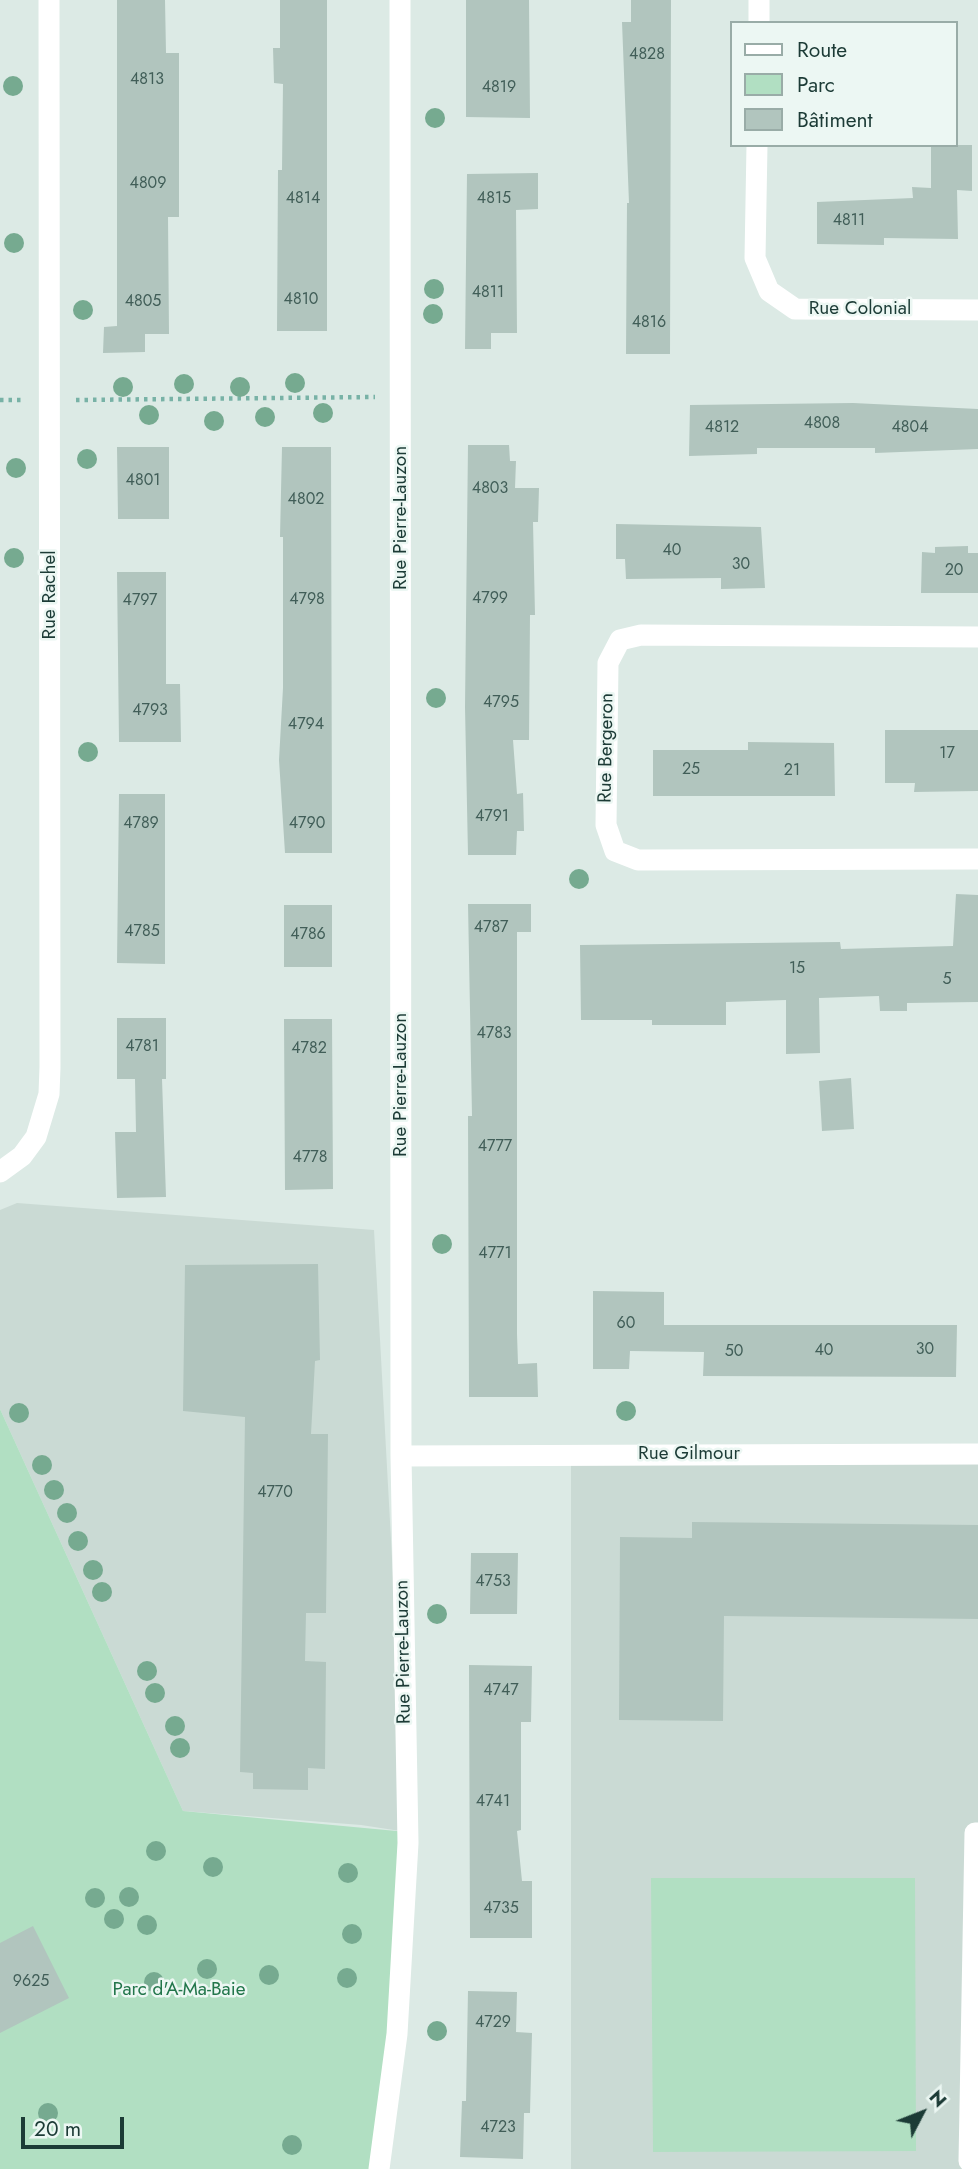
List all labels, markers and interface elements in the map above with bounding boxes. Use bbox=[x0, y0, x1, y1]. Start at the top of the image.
legend bbox=[730, 21, 957, 147]
text: Route bbox=[797, 35, 847, 65]
house number: 4828 bbox=[629, 45, 665, 65]
house number: 4813 bbox=[130, 70, 164, 90]
text: Parc bbox=[797, 70, 835, 100]
house number: 4819 bbox=[482, 78, 516, 98]
text: Bâtiment bbox=[797, 105, 873, 135]
house number: 4809 bbox=[130, 174, 166, 194]
house number: 4814 bbox=[286, 189, 320, 209]
house number: 4815 bbox=[477, 189, 511, 209]
house number: 4811 bbox=[833, 211, 865, 231]
house number: 4811 bbox=[472, 283, 504, 303]
house number: 4810 bbox=[284, 290, 318, 310]
house number: 4805 bbox=[125, 292, 161, 312]
street label: Rue Colonial bbox=[809, 298, 911, 320]
house number: 4816 bbox=[632, 313, 666, 333]
house number: 4808 bbox=[804, 414, 840, 434]
house number: 4812 bbox=[705, 418, 739, 438]
house number: 4804 bbox=[892, 418, 928, 438]
street label: Rue Pierre-Lauzon bbox=[390, 446, 412, 590]
house number: 4801 bbox=[126, 471, 160, 491]
house number: 4803 bbox=[472, 479, 508, 499]
house number: 4802 bbox=[288, 490, 324, 510]
house number: 40 bbox=[663, 541, 681, 561]
street label: Rue Rachel bbox=[39, 550, 61, 640]
house number: 30 bbox=[732, 555, 750, 575]
house number: 20 bbox=[945, 561, 963, 581]
house number: 4799 bbox=[472, 589, 508, 609]
house number: 4798 bbox=[289, 590, 325, 610]
house number: 4797 bbox=[123, 591, 157, 611]
house number: 4795 bbox=[483, 693, 519, 713]
street label: Rue Bergeron bbox=[595, 693, 619, 803]
house number: 4793 bbox=[132, 701, 168, 721]
house number: 4794 bbox=[288, 715, 324, 735]
house number: 17 bbox=[939, 744, 955, 764]
house number: 25 bbox=[682, 760, 700, 780]
house number: 21 bbox=[784, 761, 800, 781]
house number: 4791 bbox=[475, 807, 509, 827]
house number: 4789 bbox=[123, 814, 159, 834]
house number: 4790 bbox=[289, 814, 325, 834]
house number: 4787 bbox=[474, 918, 508, 938]
house number: 4785 bbox=[124, 922, 160, 942]
house number: 4786 bbox=[290, 925, 326, 945]
house number: 15 bbox=[789, 959, 805, 979]
house number: 5 bbox=[942, 970, 952, 990]
street label: Rue Pierre-Lauzon bbox=[390, 1013, 412, 1157]
house number: 4783 bbox=[476, 1024, 512, 1044]
house number: 4781 bbox=[125, 1037, 159, 1057]
house number: 4782 bbox=[291, 1039, 327, 1059]
house number: 4777 bbox=[478, 1137, 512, 1157]
house number: 4778 bbox=[293, 1148, 327, 1168]
house number: 4771 bbox=[478, 1244, 512, 1264]
house number: 60 bbox=[617, 1314, 635, 1334]
house number: 30 bbox=[916, 1340, 934, 1360]
house number: 40 bbox=[815, 1341, 833, 1361]
house number: 50 bbox=[725, 1342, 743, 1362]
street label: Rue Gilmour bbox=[638, 1443, 740, 1465]
house number: 4770 bbox=[257, 1483, 293, 1503]
house number: 4753 bbox=[475, 1572, 511, 1592]
street label: Rue Pierre-Lauzon bbox=[391, 1580, 417, 1724]
house number: 4747 bbox=[483, 1681, 519, 1701]
house number: 4741 bbox=[476, 1792, 510, 1812]
house number: 4735 bbox=[483, 1899, 519, 1919]
house number: 9625 bbox=[13, 1972, 49, 1992]
park label: Parc d'A-Ma-Baie bbox=[113, 1979, 245, 2001]
house number: 4729 bbox=[475, 2013, 511, 2033]
north arrow bbox=[887, 2078, 957, 2148]
text: N bbox=[923, 2084, 953, 2113]
scale bar bbox=[24, 2102, 128, 2146]
text: 20 m bbox=[34, 2114, 81, 2144]
house number: 4723 bbox=[480, 2118, 516, 2138]

